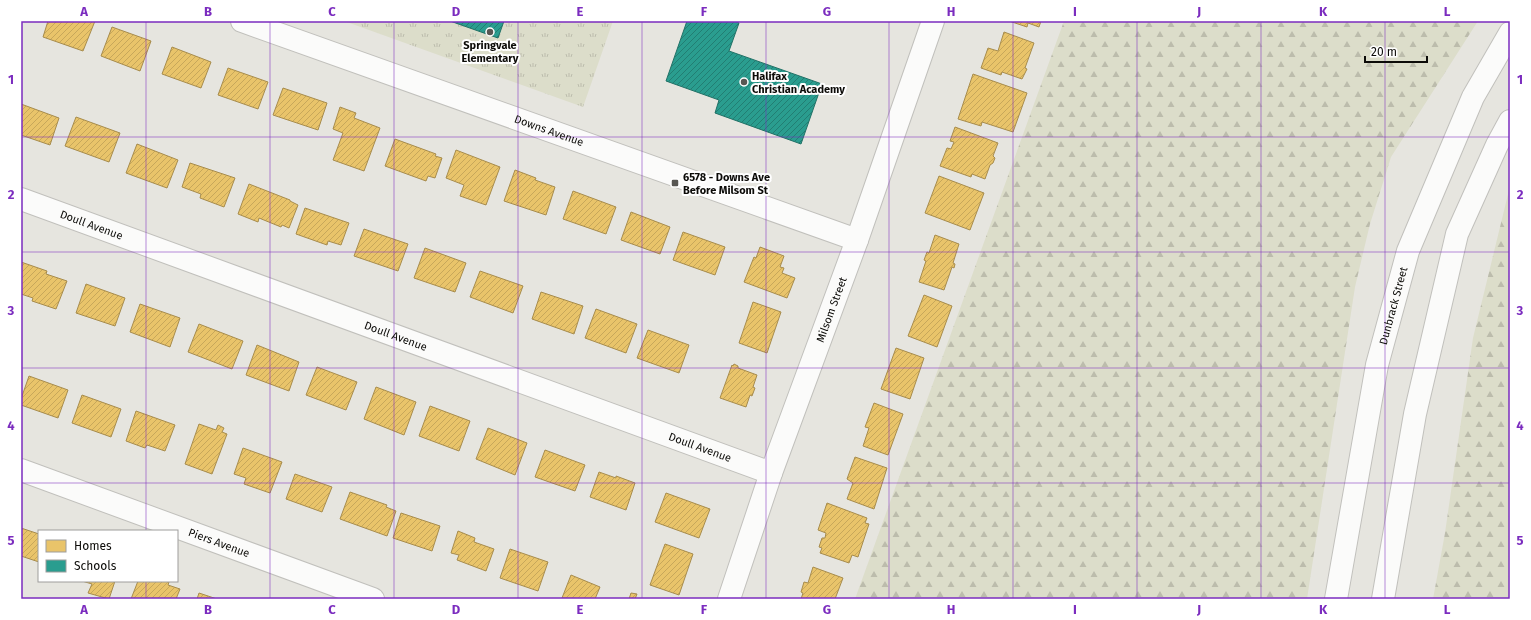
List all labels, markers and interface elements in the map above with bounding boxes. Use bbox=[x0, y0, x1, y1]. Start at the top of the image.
text: A bbox=[79, 4, 88, 19]
text: B bbox=[204, 4, 212, 19]
text: C bbox=[328, 4, 336, 19]
text: D bbox=[452, 4, 461, 19]
text: E bbox=[577, 4, 584, 19]
text: F bbox=[701, 4, 708, 19]
text: G bbox=[823, 4, 831, 19]
text: H bbox=[947, 4, 955, 19]
text: I bbox=[1073, 4, 1077, 19]
text: J bbox=[1196, 4, 1201, 19]
text: K bbox=[1319, 4, 1328, 19]
text: L bbox=[1444, 4, 1451, 19]
marker: Springvale Elementary bbox=[485, 27, 495, 37]
scale bar bbox=[1365, 38, 1427, 64]
place label: Springvale Elementary bbox=[462, 39, 519, 65]
text: 20 m bbox=[1371, 45, 1397, 59]
place label: Halifax Christian Academy bbox=[752, 70, 845, 96]
text: 1 bbox=[8, 72, 14, 87]
text: 1 bbox=[1517, 72, 1523, 87]
marker: Halifax Christian Academy bbox=[739, 77, 749, 87]
street label: Downs Avenue bbox=[513, 113, 585, 149]
place label: 6578 - Downs Ave Before Milsom St bbox=[683, 171, 770, 197]
marker: 6578 - Downs Ave Before Milsom St bbox=[670, 178, 680, 188]
text: 2 bbox=[8, 187, 15, 202]
text: 2 bbox=[1517, 187, 1524, 202]
street label: Doull Avenue bbox=[58, 208, 124, 243]
street label: Dunbrack Street bbox=[1377, 265, 1410, 346]
street label: Milsom Street bbox=[814, 275, 850, 344]
text: 3 bbox=[7, 303, 15, 318]
text: 3 bbox=[1516, 303, 1524, 318]
street label: Doull Avenue bbox=[362, 319, 429, 354]
text: 4 bbox=[7, 418, 15, 433]
text: 4 bbox=[1516, 418, 1524, 433]
street label: Doull Avenue bbox=[667, 430, 733, 465]
street label: Piers Avenue bbox=[187, 526, 251, 560]
legend bbox=[38, 530, 178, 582]
text: 5 bbox=[8, 533, 15, 548]
text: 5 bbox=[1517, 533, 1524, 548]
text: Homes bbox=[74, 539, 112, 553]
text: Schools bbox=[74, 559, 117, 573]
text: A bbox=[79, 602, 88, 617]
text: B bbox=[204, 602, 212, 617]
text: C bbox=[328, 602, 336, 617]
text: D bbox=[452, 602, 461, 617]
text: E bbox=[577, 602, 584, 617]
text: F bbox=[701, 602, 708, 617]
text: G bbox=[823, 602, 831, 617]
text: H bbox=[947, 602, 955, 617]
text: I bbox=[1073, 602, 1077, 617]
text: J bbox=[1196, 602, 1201, 617]
text: K bbox=[1319, 602, 1328, 617]
text: L bbox=[1444, 602, 1451, 617]

